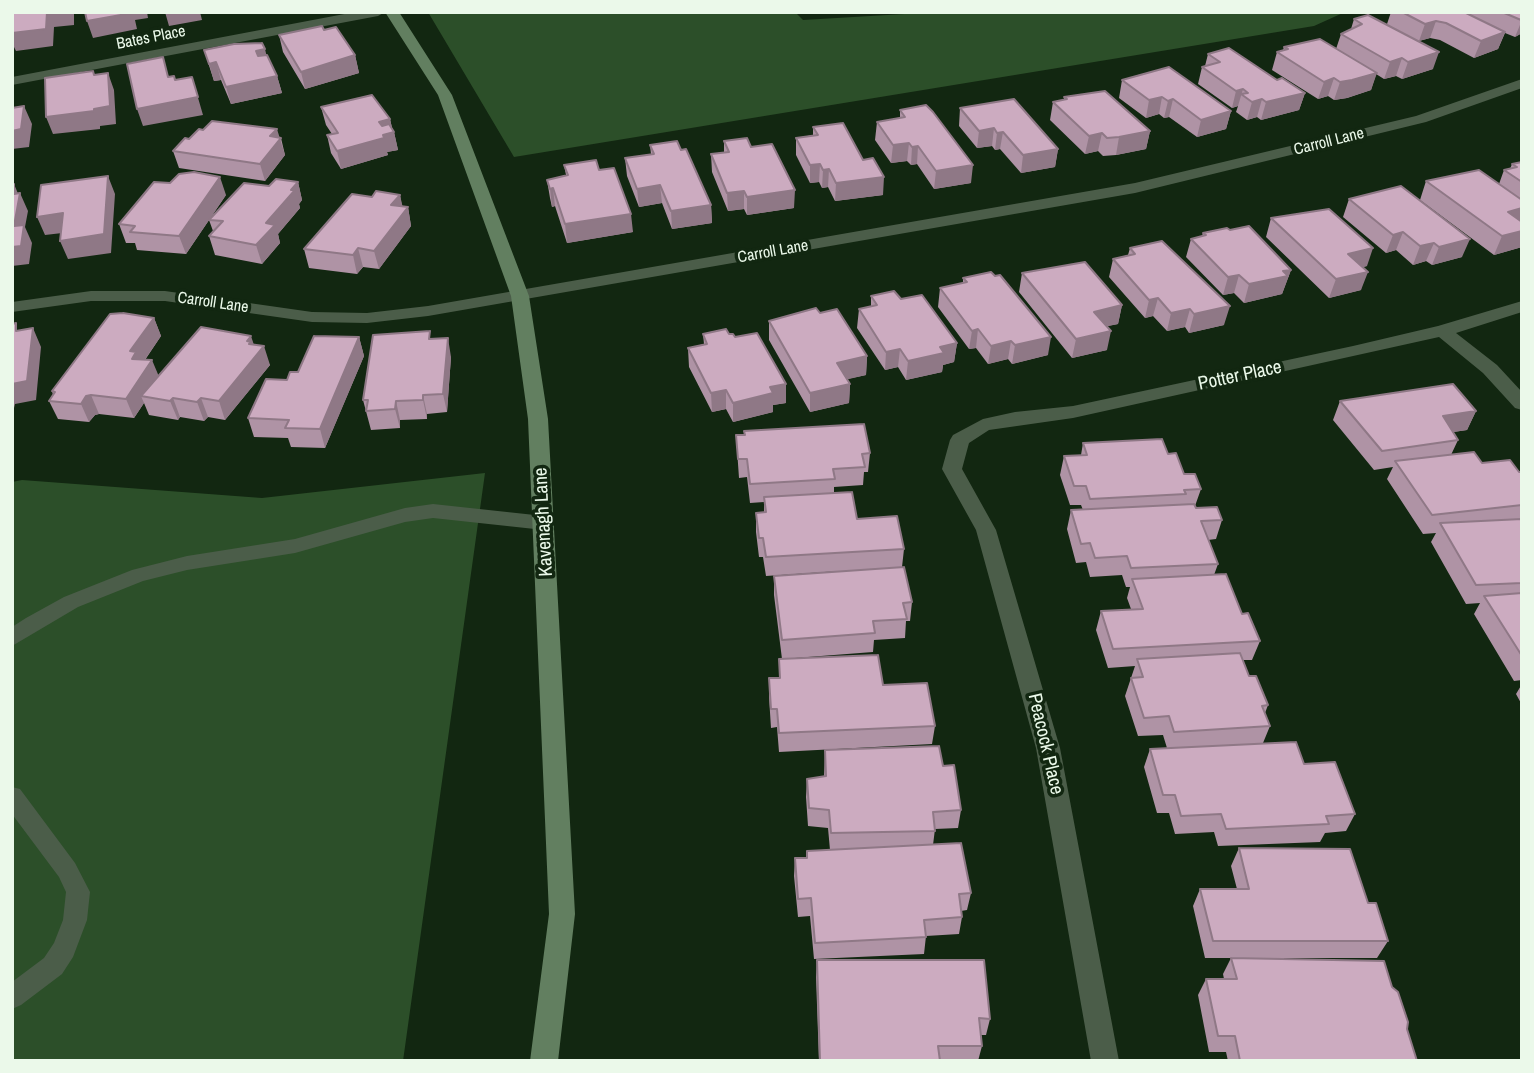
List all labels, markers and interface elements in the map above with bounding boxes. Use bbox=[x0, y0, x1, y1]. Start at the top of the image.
street label: Bates Place bbox=[115, 22, 187, 54]
street label: Carroll Lane bbox=[1292, 124, 1366, 160]
street label: Carroll Lane bbox=[736, 236, 810, 268]
street label: Carroll Lane bbox=[176, 289, 250, 317]
street label: Potter Place bbox=[1196, 356, 1284, 396]
street label: Kavenagh Lane bbox=[530, 467, 558, 577]
street label: Peacock Place bbox=[1022, 691, 1068, 797]

